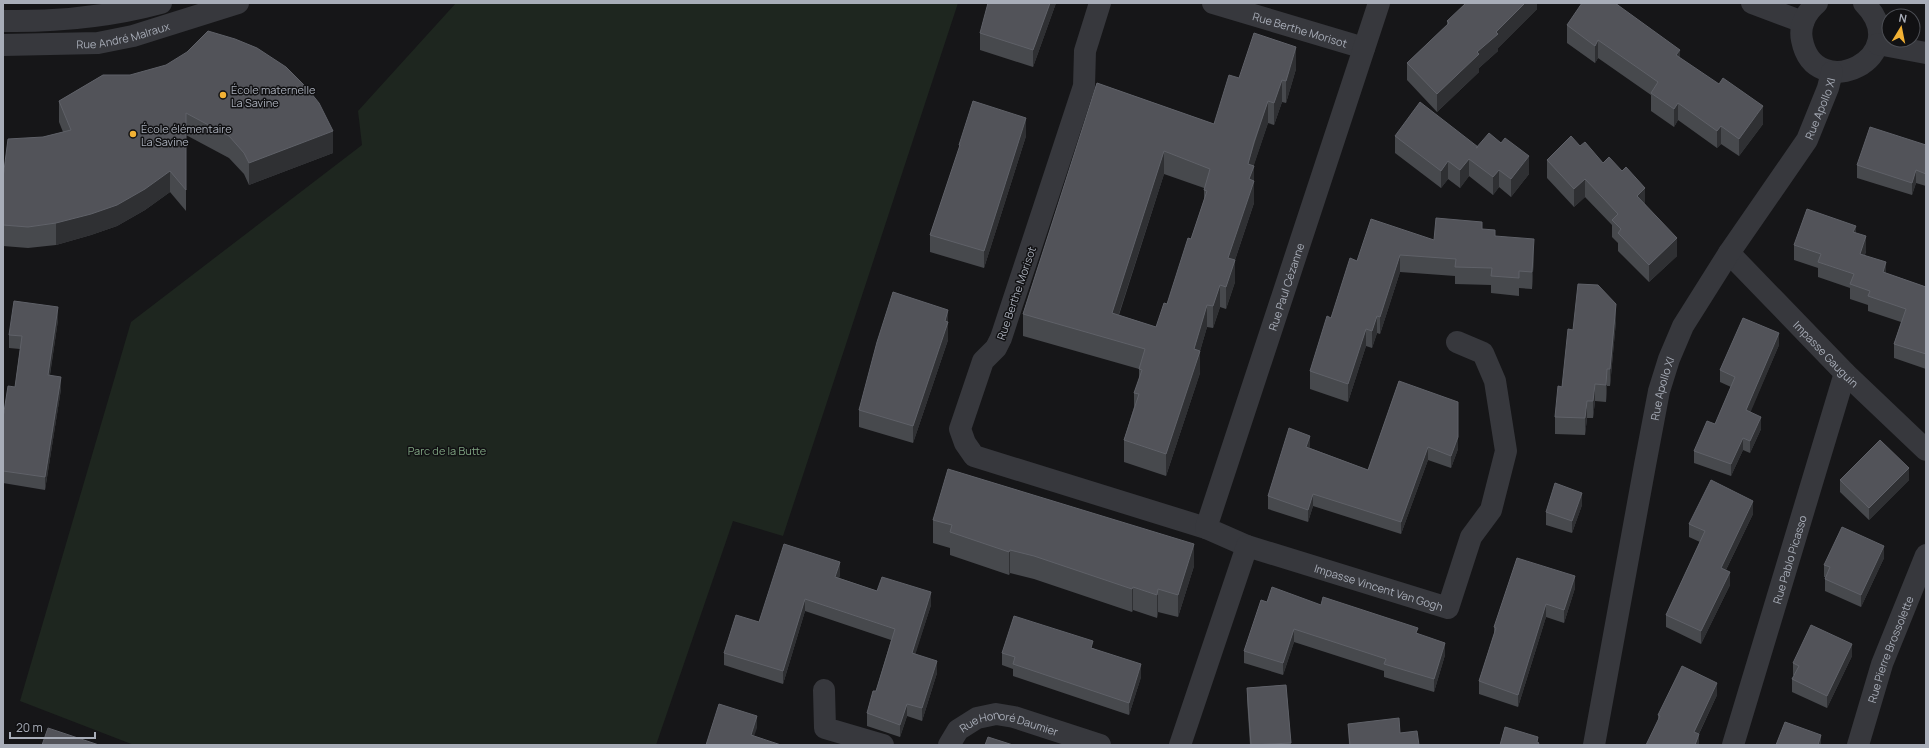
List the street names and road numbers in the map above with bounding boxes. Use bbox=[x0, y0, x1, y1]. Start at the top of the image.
street label: Rue Berthe Morisot bbox=[1251, 8, 1349, 50]
street label: Rue André Malraux bbox=[76, 17, 171, 51]
street label: Rue Apollo XI bbox=[1801, 76, 1838, 141]
street label: Rue Paul Cézanne bbox=[1264, 240, 1307, 332]
street label: Rue Berthe Morisot bbox=[993, 244, 1039, 342]
street label: Impasse Gauguin bbox=[1791, 317, 1862, 390]
street label: Rue Apollo XI bbox=[1646, 354, 1677, 421]
street label: Rue Pablo Picasso bbox=[1768, 513, 1810, 605]
street label: Impasse Vincent Van Gogh bbox=[1313, 560, 1445, 614]
street label: Rue Pierre Brossolette bbox=[1863, 593, 1917, 704]
street label: Rue Honoré Daumier bbox=[958, 726, 1062, 740]

